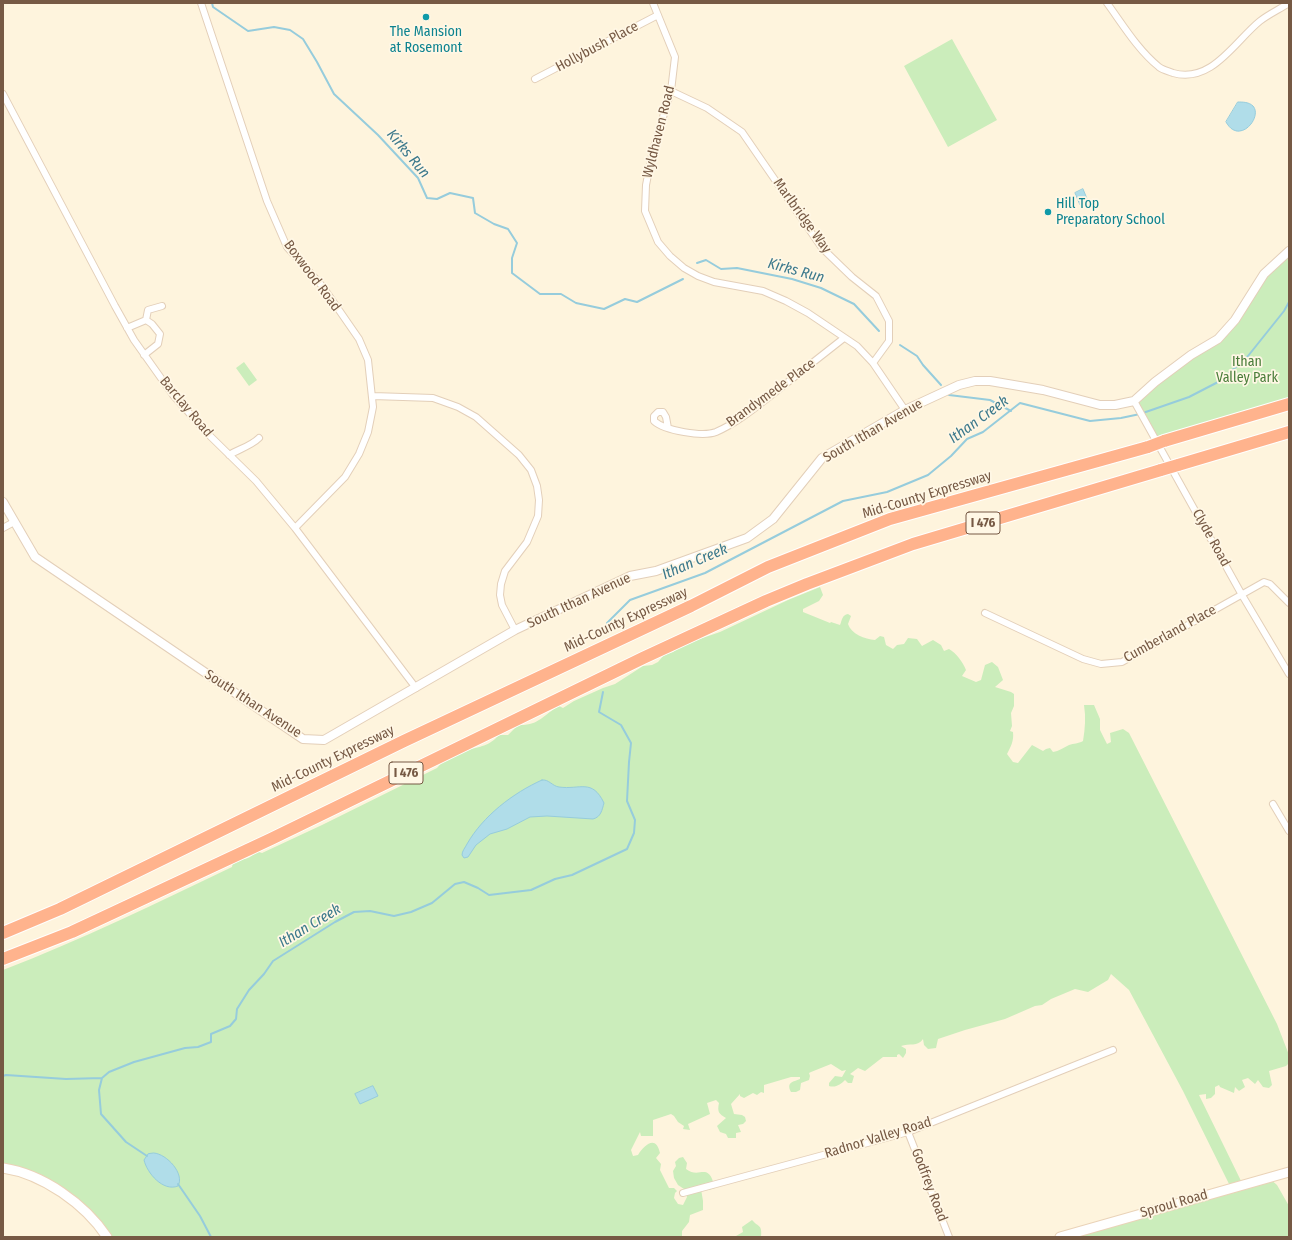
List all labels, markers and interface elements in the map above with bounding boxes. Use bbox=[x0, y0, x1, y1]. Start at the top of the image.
marker: The Mansion at Rosemont bbox=[421, 12, 431, 22]
street label: Hollybush Place bbox=[553, 18, 641, 76]
place label: The Mansion at Rosemont bbox=[390, 24, 462, 56]
street label: Wyldhaven Road bbox=[639, 84, 679, 180]
water label: Kirks Run bbox=[382, 126, 434, 182]
street label: Marlbridge Way bbox=[769, 175, 835, 257]
place label: Hill Top Preparatory School bbox=[1056, 196, 1165, 228]
marker: Hill Top Preparatory School bbox=[1043, 207, 1053, 217]
street label: Boxwood Road bbox=[280, 237, 344, 315]
water label: Kirks Run bbox=[766, 255, 826, 287]
park label: Ithan Valley Park bbox=[1216, 354, 1278, 386]
street label: Brandymede Place bbox=[723, 355, 819, 431]
street label: Barclay Road bbox=[156, 373, 216, 441]
water label: Ithan Creek bbox=[946, 392, 1012, 448]
street label: South Ithan Avenue bbox=[820, 396, 926, 466]
street label: Mid-County Expressway bbox=[860, 467, 994, 523]
street label: Clyde Road bbox=[1188, 506, 1234, 570]
road number: I 476 bbox=[966, 512, 1000, 534]
water label: Ithan Creek bbox=[660, 540, 730, 584]
street label: South Ithan Avenue bbox=[525, 570, 633, 632]
street label: Mid-County Expressway bbox=[562, 584, 690, 656]
street label: Cumberland Place bbox=[1121, 602, 1219, 666]
street label: South Ithan Avenue bbox=[201, 666, 305, 742]
street label: Mid-County Expressway bbox=[269, 722, 397, 796]
road number: I 476 bbox=[389, 762, 423, 784]
water label: Ithan Creek bbox=[276, 900, 344, 952]
street label: Radnor Valley Road bbox=[823, 1114, 933, 1162]
street label: Godfrey Road bbox=[907, 1146, 951, 1224]
street label: Sproul Road bbox=[1138, 1186, 1210, 1222]

